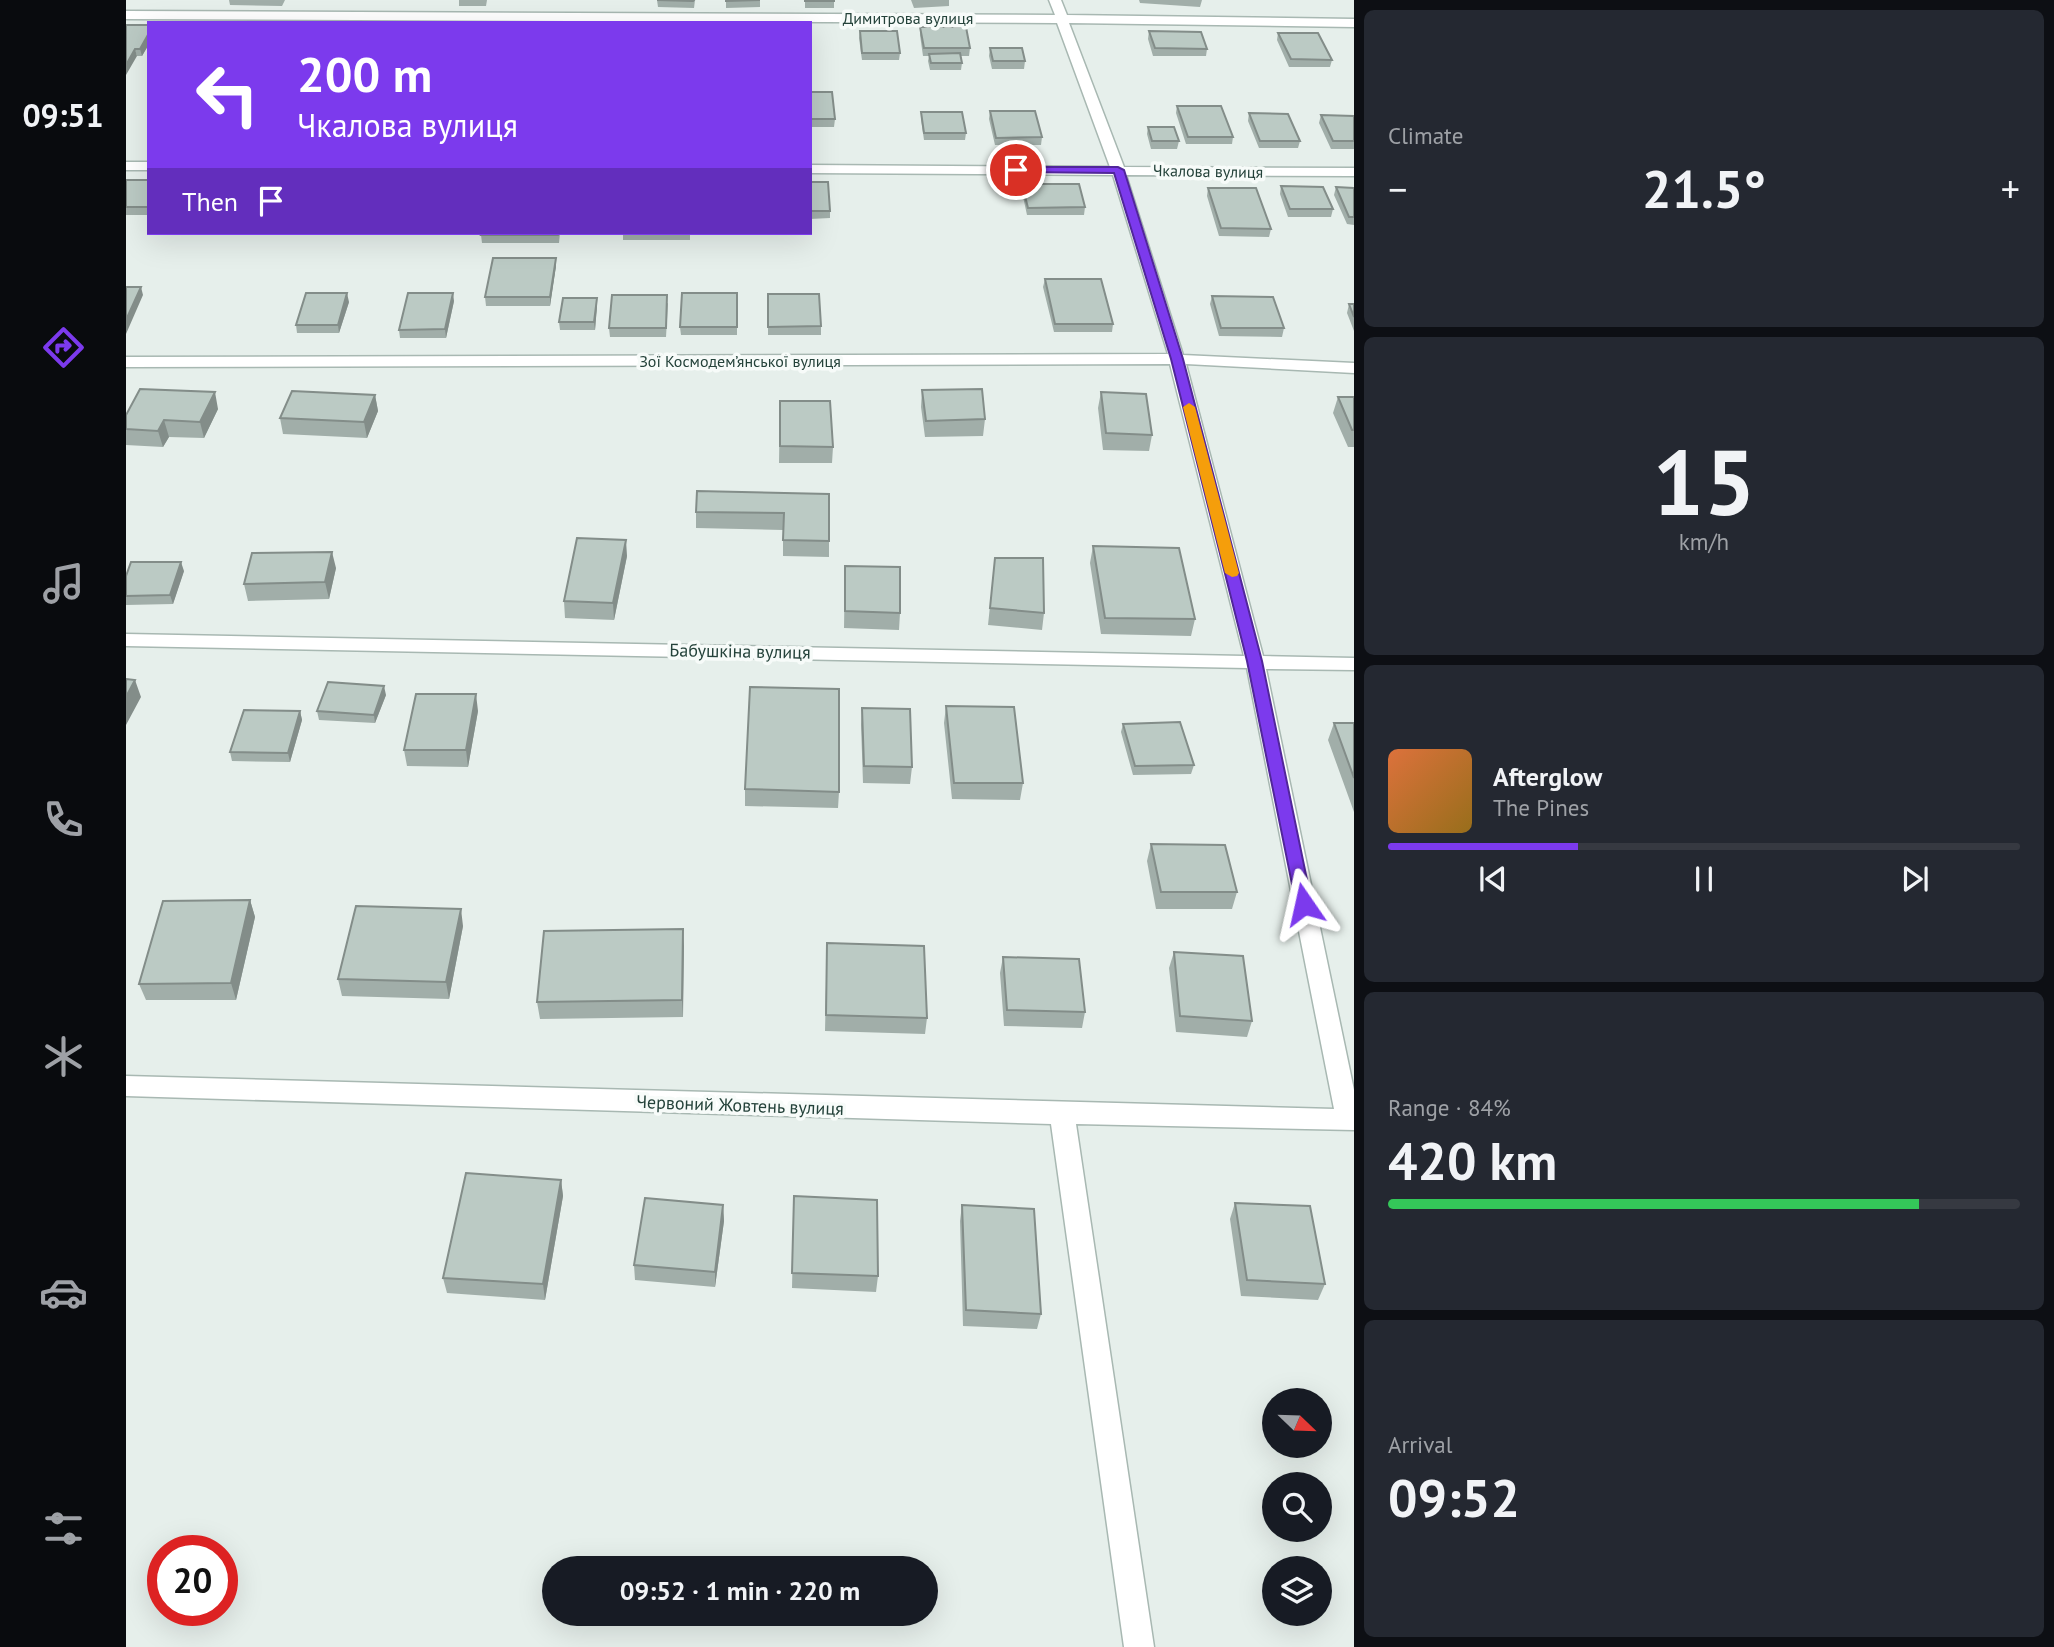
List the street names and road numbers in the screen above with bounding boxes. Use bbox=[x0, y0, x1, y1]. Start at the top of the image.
street label: Димитрова вулиця bbox=[843, 8, 973, 28]
street label: Чкалова вулиця bbox=[1153, 160, 1263, 182]
street label: Зої Космодем’янської вулиця bbox=[639, 351, 841, 371]
street label: Бабушкіна вулиця bbox=[669, 638, 811, 664]
street label: Червоний Жовтень вулиця bbox=[636, 1090, 844, 1120]

